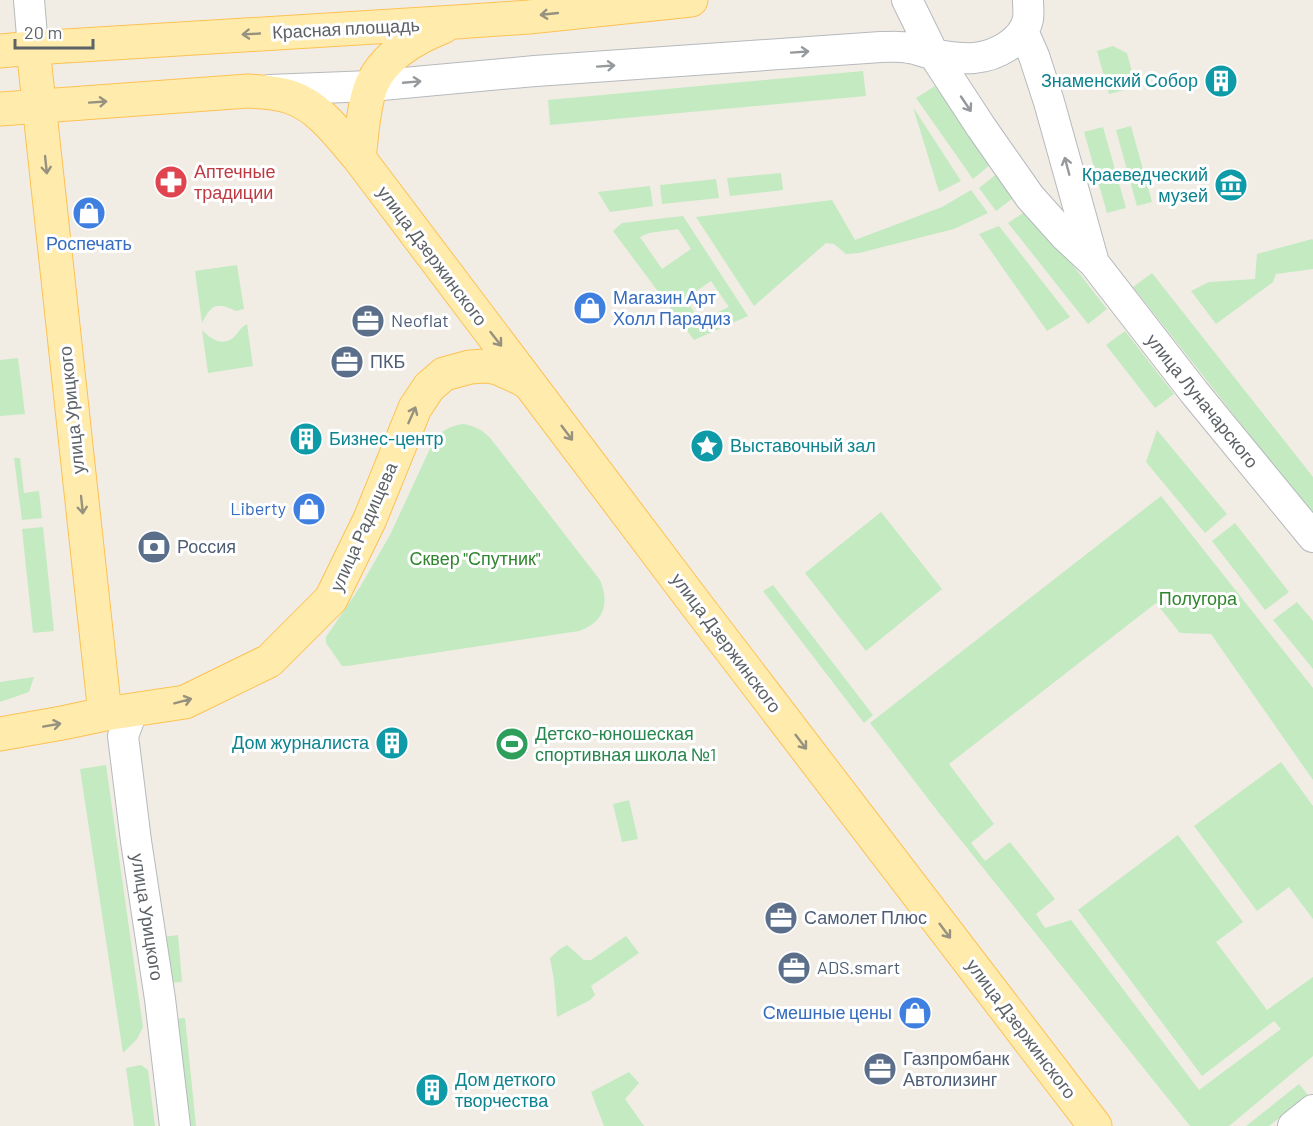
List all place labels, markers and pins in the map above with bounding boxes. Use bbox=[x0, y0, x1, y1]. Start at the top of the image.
building icon: Знаменский Собор bbox=[1203, 63, 1239, 99]
place label: Знаменский Собор bbox=[1041, 69, 1198, 91]
place label: Аптечные традиции bbox=[194, 160, 275, 203]
place label: Краеведческий музей bbox=[1082, 163, 1208, 206]
pharmacy icon: Аптечные традиции bbox=[153, 164, 189, 200]
museum icon: Краеведческий музей bbox=[1213, 167, 1249, 203]
shop icon: Роспечать bbox=[71, 195, 107, 231]
place label: Роспечать bbox=[46, 232, 132, 254]
place label: Магазин Арт Холл Парадиз bbox=[613, 286, 731, 329]
shop icon: Магазин Арт Холл Парадиз bbox=[572, 290, 608, 326]
office icon: Neoflat bbox=[350, 303, 386, 339]
place label: Neoflat bbox=[391, 309, 449, 331]
office icon: ПКБ bbox=[329, 344, 365, 380]
place label: ПКБ bbox=[370, 350, 405, 372]
building icon: Бизнес-центр bbox=[288, 421, 324, 457]
place label: Бизнес-центр bbox=[329, 427, 443, 449]
place icon: Выставочный зал bbox=[689, 428, 725, 464]
place label: Выставочный зал bbox=[730, 434, 876, 456]
shop icon: Liberty bbox=[291, 491, 327, 527]
place label: Liberty bbox=[230, 497, 286, 519]
bank icon: Россия bbox=[136, 529, 172, 565]
place label: Россия bbox=[177, 535, 236, 557]
place label: Детско-юношеская спортивная школа №1 bbox=[535, 722, 716, 765]
building icon: Дом журналиста bbox=[374, 725, 410, 761]
sports icon: Детско-юношеская спортивная школа №1 bbox=[494, 726, 530, 762]
place label: Дом журналиста bbox=[232, 731, 370, 753]
office icon: Самолет Плюс bbox=[763, 900, 799, 936]
place label: Самолет Плюс bbox=[804, 906, 927, 928]
office icon: ADS.smart bbox=[776, 950, 812, 986]
place label: ADS.smart bbox=[817, 956, 900, 978]
shop icon: Смешные цены bbox=[897, 995, 933, 1031]
place label: Смешные цены bbox=[763, 1001, 892, 1023]
place label: Газпромбанк Автолизинг bbox=[903, 1047, 1010, 1090]
office icon: Газпромбанк Автолизинг bbox=[862, 1051, 898, 1087]
place label: Дом деткого творчества bbox=[455, 1068, 556, 1111]
building icon: Дом деткого творчества bbox=[414, 1072, 450, 1108]

